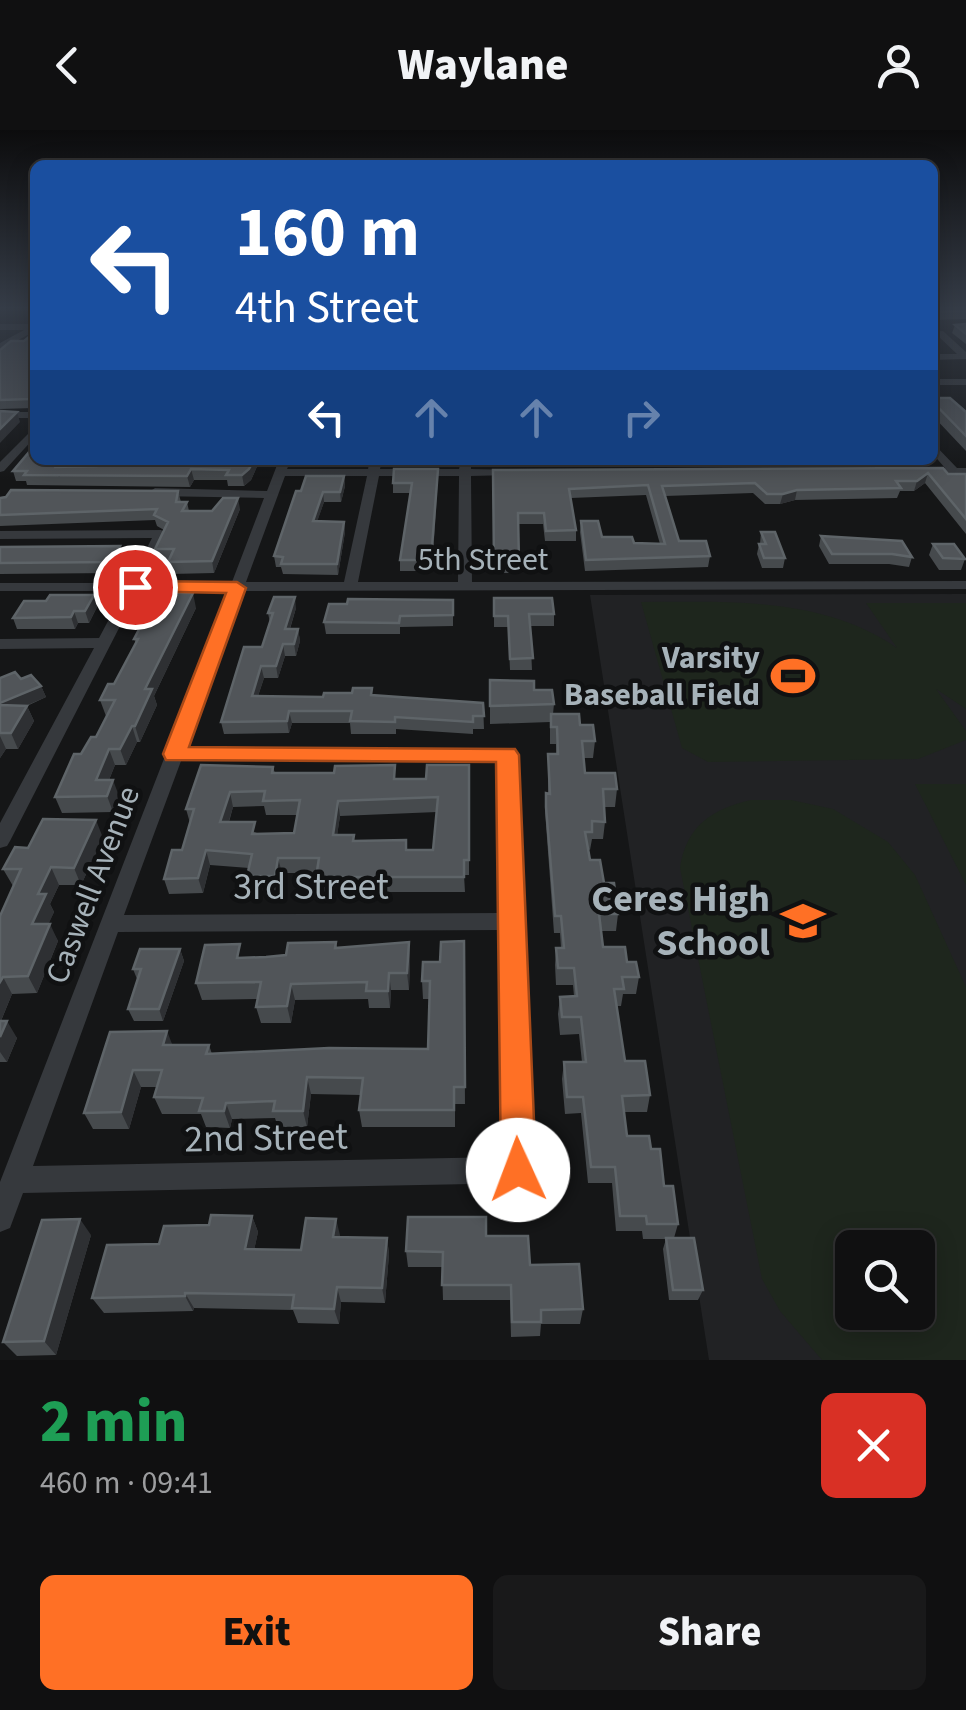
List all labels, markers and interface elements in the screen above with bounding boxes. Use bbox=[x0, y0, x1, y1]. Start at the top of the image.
text: Waylane bbox=[398, 33, 568, 97]
icon: back bbox=[40, 38, 95, 93]
icon: person bbox=[871, 38, 926, 93]
text: 160 m bbox=[235, 183, 420, 283]
icon: left bbox=[70, 200, 200, 330]
text: 4th Street bbox=[235, 276, 419, 340]
icon: left bbox=[299, 390, 354, 445]
icon: ahead bbox=[404, 390, 459, 445]
icon: ahead bbox=[509, 390, 564, 445]
icon: right bbox=[614, 390, 669, 445]
street label: 5th Street bbox=[418, 537, 549, 583]
pin bbox=[93, 545, 178, 630]
icon: arrive bbox=[108, 560, 163, 615]
place label: Varsity Baseball Field bbox=[564, 635, 760, 718]
sports icon: Varsity Baseball Field bbox=[769, 652, 817, 700]
street label: Caswell Avenue bbox=[34, 780, 152, 990]
street label: 3rd Street bbox=[233, 860, 389, 914]
place label: Ceres High School bbox=[591, 872, 770, 970]
school or university icon: Ceres High School bbox=[779, 897, 827, 945]
street label: 2nd Street bbox=[184, 1110, 348, 1166]
position arrow bbox=[466, 1118, 570, 1222]
map controls bbox=[835, 1230, 935, 1330]
button: search bbox=[835, 1230, 935, 1330]
text: 2 min bbox=[40, 1380, 187, 1465]
button: close bbox=[821, 1393, 926, 1498]
text: 460 m · 09:41 bbox=[40, 1460, 213, 1506]
button: Exit bbox=[40, 1575, 473, 1690]
button: Share bbox=[493, 1575, 926, 1690]

